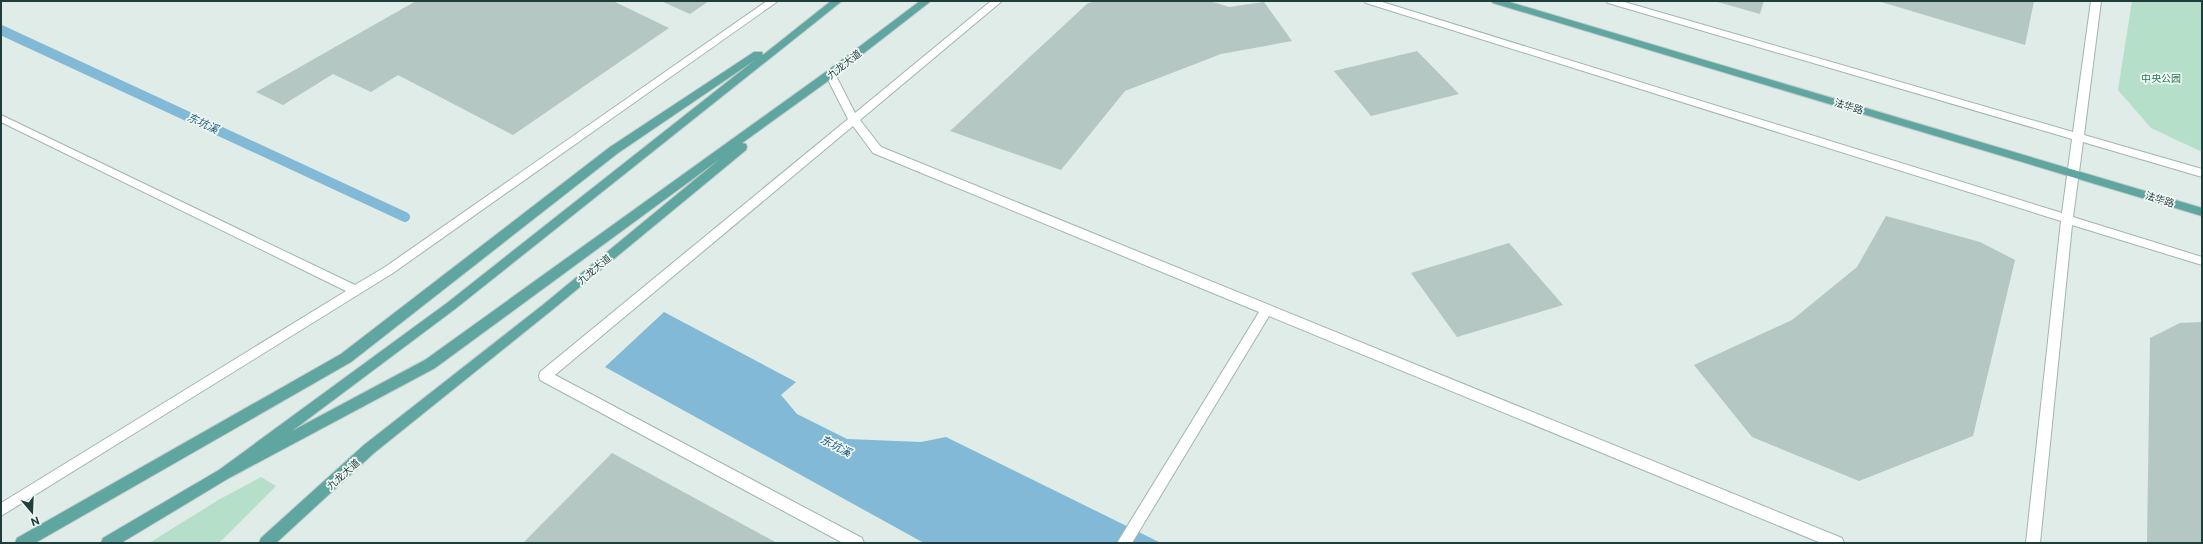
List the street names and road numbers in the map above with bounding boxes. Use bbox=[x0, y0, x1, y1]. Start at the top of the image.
street label: 九龙大道 bbox=[825, 47, 863, 81]
street label: 法华路 bbox=[1833, 96, 1865, 116]
street label: 法华路 bbox=[2144, 189, 2176, 209]
street label: 九龙大道 bbox=[575, 252, 613, 286]
street label: 九龙大道 bbox=[324, 456, 362, 492]

